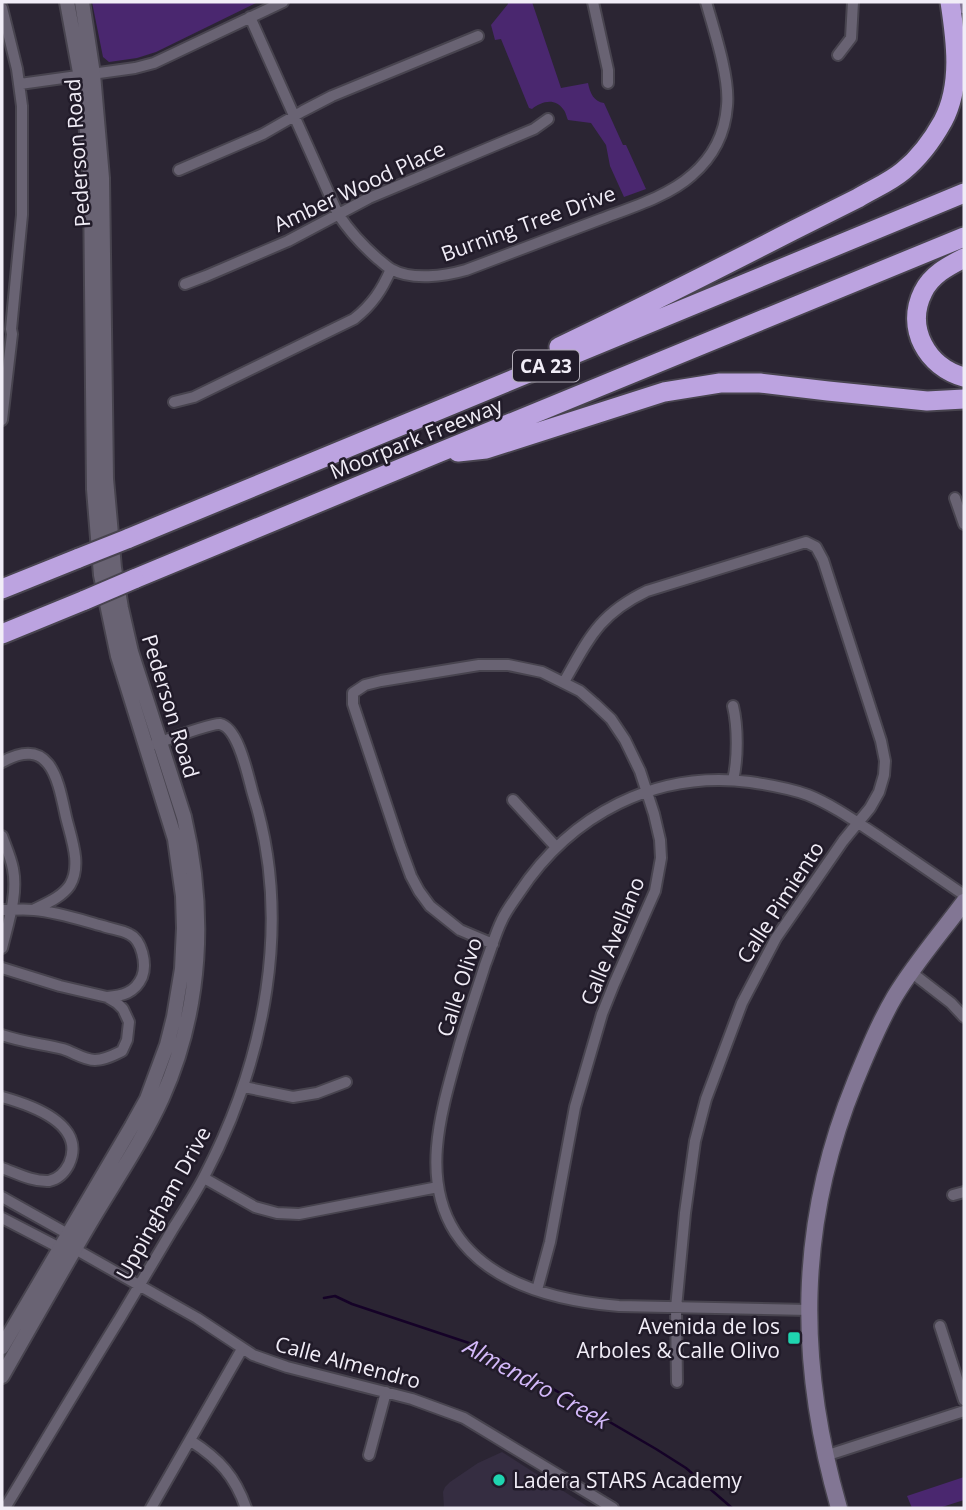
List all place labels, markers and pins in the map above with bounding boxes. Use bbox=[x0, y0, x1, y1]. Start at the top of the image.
place label: Avenida de los Arboles & Calle Olivo bbox=[577, 1312, 780, 1364]
marker: Avenida de los Arboles & Calle Olivo bbox=[786, 1330, 802, 1346]
place label: Ladera STARS Academy bbox=[513, 1466, 742, 1494]
marker: Ladera STARS Academy bbox=[491, 1472, 507, 1488]

